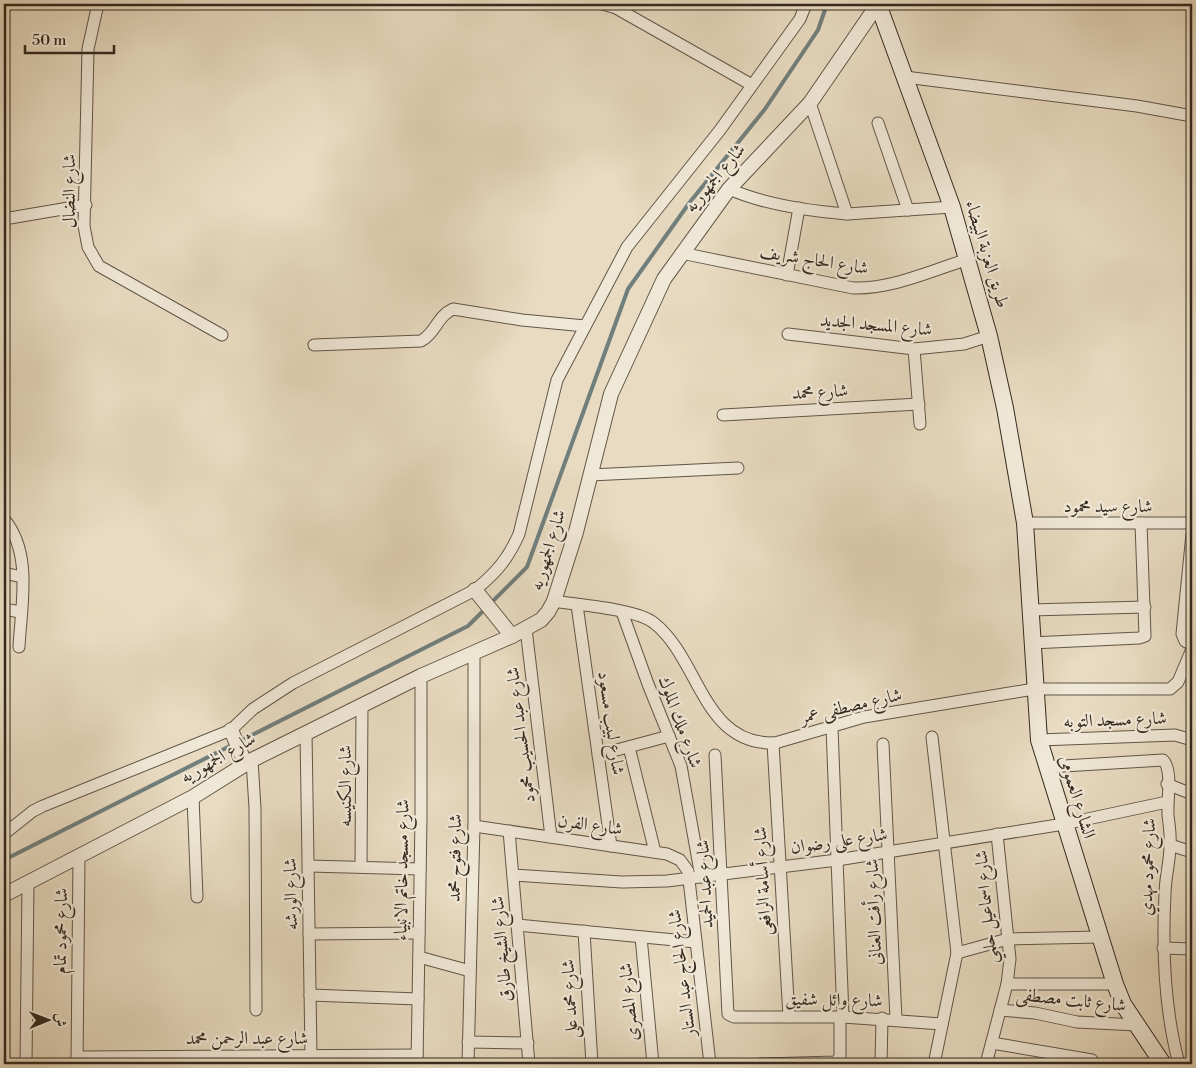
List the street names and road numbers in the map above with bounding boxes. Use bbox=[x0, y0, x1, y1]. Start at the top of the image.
street label: شارع الجمهوريه bbox=[679, 139, 753, 219]
street label: شارع النضال bbox=[58, 154, 84, 228]
street label: طريق العزبة البيضاء bbox=[960, 197, 1014, 311]
street label: شارع الحاج شريف bbox=[757, 240, 870, 284]
street label: شارع المسجد الجديد bbox=[819, 309, 933, 344]
street label: شارع محمد bbox=[791, 379, 849, 408]
street label: شارع سيد محمود bbox=[1063, 495, 1153, 521]
street label: شارع الجمهوريه bbox=[525, 507, 574, 594]
street label: شارع عبد الحسيب محمود bbox=[501, 665, 544, 804]
street label: شارع لبيب مسعود bbox=[589, 670, 630, 777]
street label: شارع ملك الملوك bbox=[650, 673, 707, 772]
street label: شارع مصطفى عمر bbox=[796, 683, 905, 732]
street label: شارع مسجد التوبه bbox=[1063, 707, 1167, 736]
street label: شارع الجمهوريه bbox=[176, 727, 261, 791]
street label: شارع الكنيسه bbox=[334, 745, 360, 827]
street label: الشارع العمومى bbox=[1051, 753, 1101, 842]
street label: شارع مسجد خاتم الانبياء bbox=[389, 799, 419, 941]
street label: شارع الفرن bbox=[556, 809, 624, 844]
street label: شارع فتوح محمد bbox=[443, 814, 471, 902]
street label: شارع محمود مهدي bbox=[1135, 818, 1164, 916]
street label: شارع على رضوان bbox=[789, 823, 889, 862]
street label: شارع أسامة الرافعى bbox=[747, 826, 780, 936]
street label: شارع عبد الحميد bbox=[691, 839, 722, 929]
street label: شارع اسماعيل حلمي bbox=[970, 849, 1007, 965]
street label: شارع الورشه bbox=[279, 858, 306, 930]
street label: شارع رأفت العنانى bbox=[859, 858, 890, 966]
street label: شارع محمود تمام bbox=[49, 888, 77, 974]
street label: شارع الشيخ طارق bbox=[486, 895, 522, 1003]
street label: شارع الحاج عبد الستار bbox=[663, 908, 705, 1040]
street label: شارع محمد على bbox=[556, 959, 587, 1039]
street label: شارع المصرى bbox=[614, 962, 647, 1042]
street label: شارع ثابت مصطفى bbox=[1014, 983, 1127, 1020]
street label: شارع وائل شفيق bbox=[785, 988, 883, 1015]
street label: شارع عبد الرحمن محمد bbox=[186, 1027, 308, 1053]

